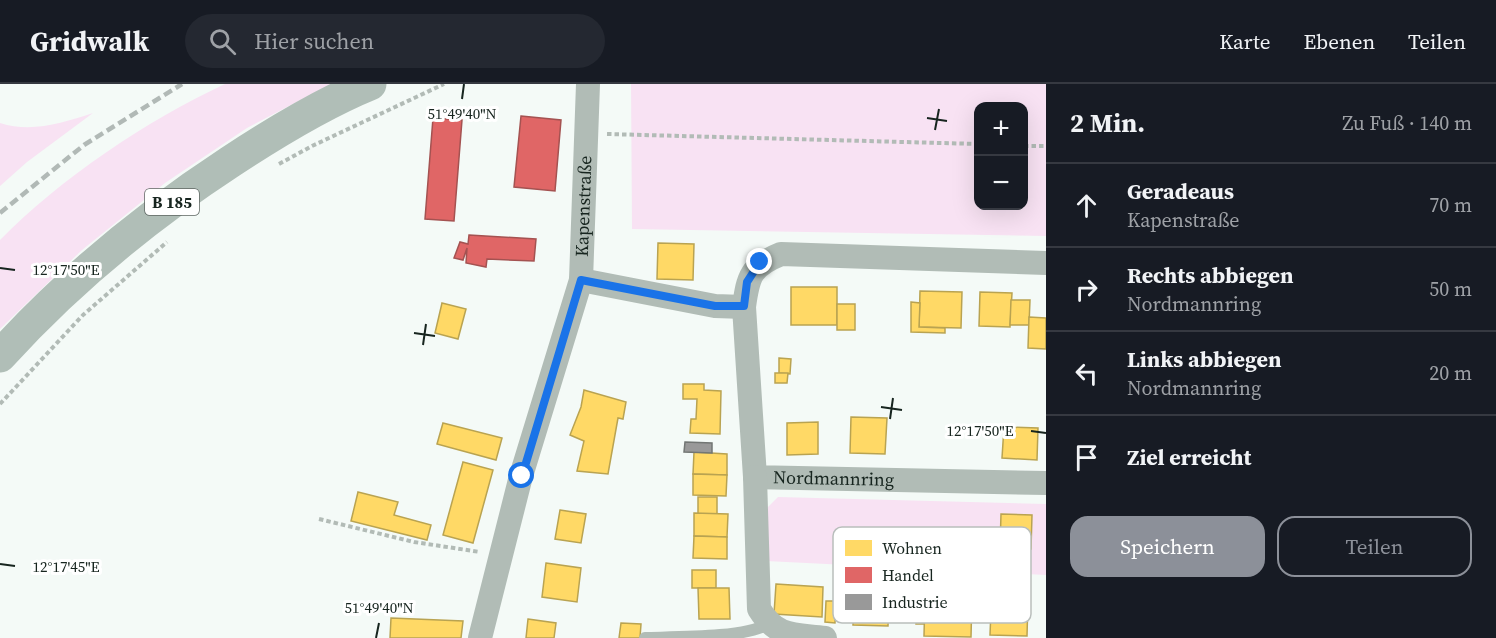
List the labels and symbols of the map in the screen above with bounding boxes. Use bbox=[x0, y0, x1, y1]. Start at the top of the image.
text: 51°49'40"N bbox=[427, 103, 497, 124]
street label: Kapenstraße bbox=[569, 155, 597, 257]
road number: B 185 bbox=[145, 189, 199, 215]
route end bbox=[746, 248, 772, 274]
text: 12°17'50"E bbox=[32, 259, 100, 280]
text: 12°17'50"E bbox=[946, 420, 1014, 441]
route start bbox=[508, 462, 534, 488]
street label: Nordmannring bbox=[773, 464, 894, 492]
legend bbox=[833, 527, 1031, 623]
text: Wohnen bbox=[882, 537, 942, 559]
text: 12°17'45"E bbox=[32, 556, 100, 577]
text: Handel bbox=[882, 564, 934, 586]
text: Industrie bbox=[882, 591, 948, 613]
text: 51°49'40"N bbox=[344, 597, 414, 618]

